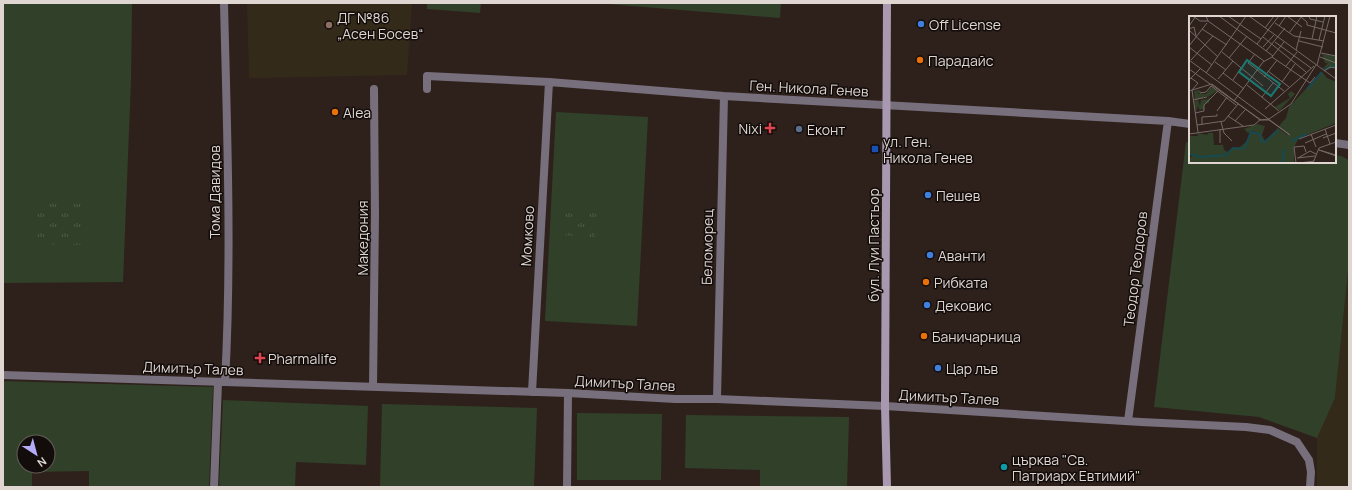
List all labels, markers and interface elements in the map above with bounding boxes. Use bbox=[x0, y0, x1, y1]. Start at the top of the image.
place label: ДГ №86 „Асен Босев“ bbox=[337, 8, 423, 43]
place label: Off License bbox=[929, 15, 1001, 34]
inset map bbox=[1189, 16, 1336, 163]
marker: Off License bbox=[916, 19, 926, 29]
marker: ДГ №86 „Асен Босев“ bbox=[324, 20, 334, 30]
place label: Парадайс bbox=[928, 51, 994, 70]
marker: Парадайс bbox=[915, 55, 925, 65]
street label: Ген. Никола Генев bbox=[749, 75, 869, 101]
place label: Alea bbox=[343, 103, 371, 122]
marker: Alea bbox=[330, 107, 340, 117]
place label: Nixi bbox=[739, 119, 762, 138]
place label: Еконт bbox=[807, 120, 845, 139]
marker: Nixi bbox=[765, 123, 775, 133]
marker: Еконт bbox=[794, 124, 804, 134]
place label: ул. Ген. Никола Генев bbox=[883, 132, 973, 167]
marker: ул. Ген. Никола Генев bbox=[870, 144, 880, 154]
street label: Тома Давидов bbox=[205, 145, 224, 239]
place label: Пешев bbox=[936, 186, 981, 205]
street label: бул. Луи Пастьор bbox=[864, 188, 883, 302]
marker: Пешев bbox=[923, 190, 933, 200]
street label: Македония bbox=[353, 200, 372, 276]
street label: Момково bbox=[516, 205, 538, 267]
street label: Беломорец bbox=[697, 208, 717, 285]
street label: Теодор Теодоров bbox=[1118, 210, 1152, 328]
place label: Аванти bbox=[938, 246, 985, 265]
marker: Аванти bbox=[925, 250, 935, 260]
place label: Рибката bbox=[934, 273, 988, 292]
marker: Рибката bbox=[921, 277, 931, 287]
place label: Дековис bbox=[935, 296, 992, 315]
marker: Дековис bbox=[922, 300, 932, 310]
place label: Баничарница bbox=[932, 327, 1021, 346]
marker: Баничарница bbox=[919, 331, 929, 341]
place label: Pharmalife bbox=[268, 349, 337, 368]
marker: Pharmalife bbox=[255, 353, 265, 363]
street label: Димитър Талев bbox=[142, 357, 244, 379]
place label: Цар лъв bbox=[946, 359, 999, 378]
marker: Цар лъв bbox=[933, 363, 943, 373]
street label: Димитър Талев bbox=[574, 371, 676, 395]
street label: Димитър Талев bbox=[898, 385, 1000, 409]
north arrow bbox=[16, 434, 56, 474]
place label: църква "Св. Патриарх Евтимий" bbox=[1012, 450, 1140, 485]
text: N bbox=[34, 454, 50, 471]
marker: църква "Св. Патриарх Евтимий" bbox=[999, 462, 1009, 472]

